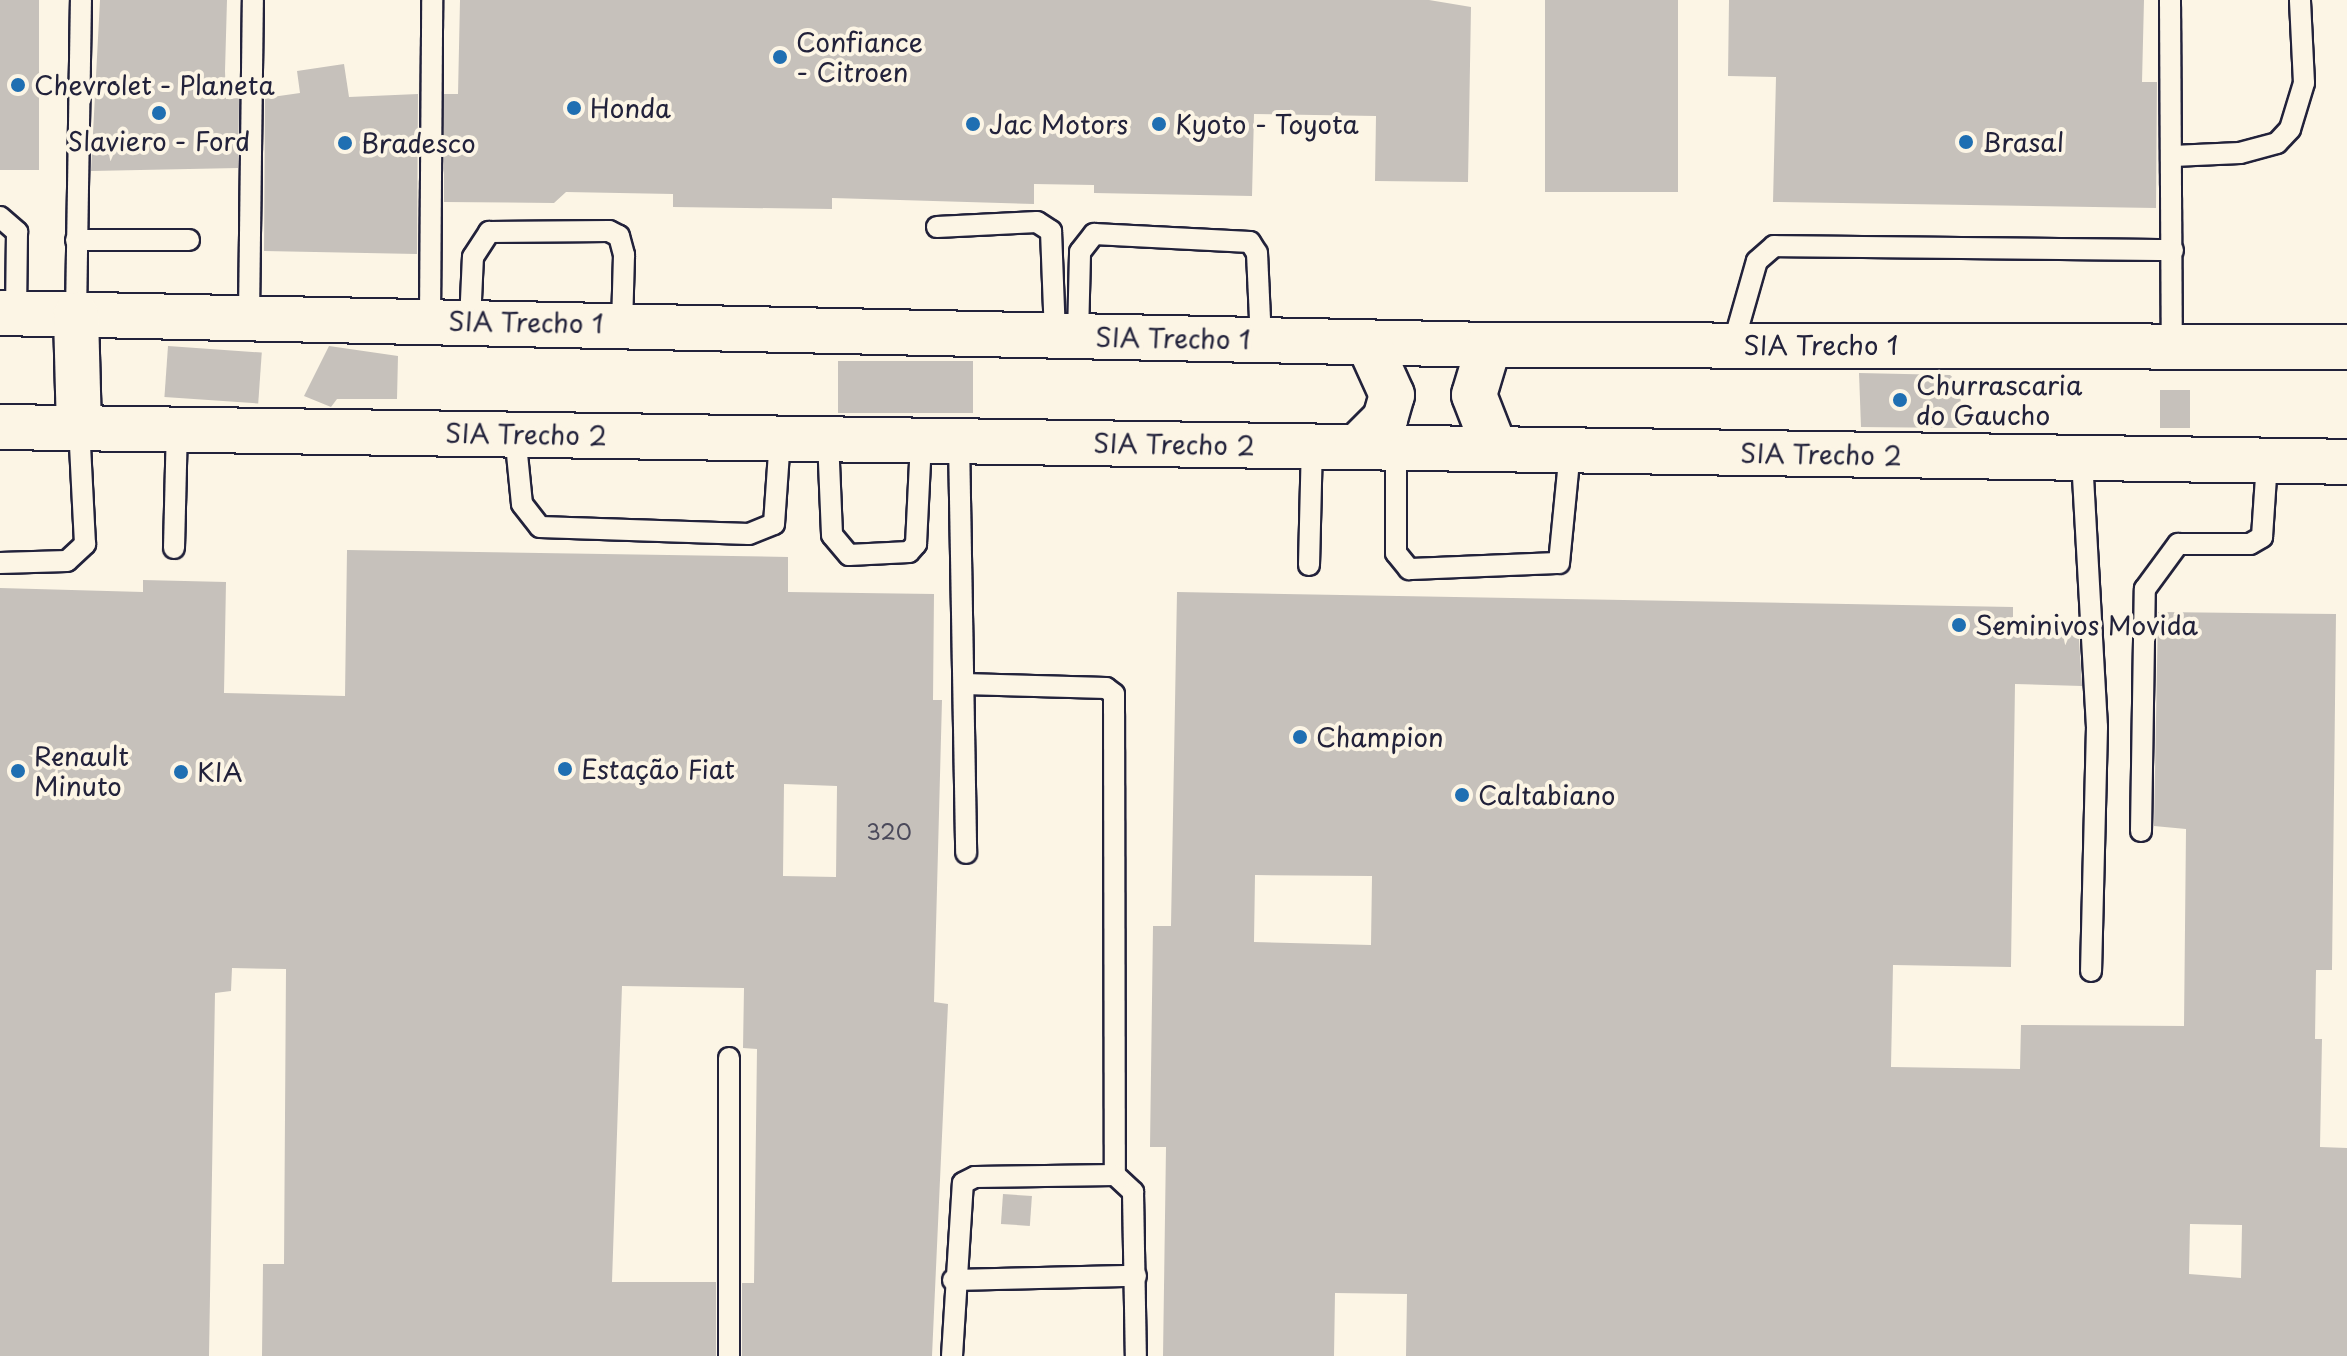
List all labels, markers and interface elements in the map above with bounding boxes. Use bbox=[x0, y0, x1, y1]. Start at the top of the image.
place label: Confiance - Citroen bbox=[796, 26, 923, 88]
marker: Confiance - Citroen bbox=[771, 48, 789, 66]
place label: Chevrolet - Planeta bbox=[34, 69, 278, 101]
marker: Chevrolet - Planeta bbox=[9, 76, 27, 94]
place label: Honda bbox=[590, 92, 671, 124]
marker: Honda bbox=[565, 99, 583, 117]
marker: Slaviero - Ford bbox=[150, 104, 168, 122]
place label: Jac Motors bbox=[989, 108, 1129, 140]
place label: Kyoto - Toyota bbox=[1175, 108, 1360, 140]
marker: Jac Motors bbox=[964, 115, 982, 133]
marker: Kyoto - Toyota bbox=[1150, 115, 1168, 133]
place label: Slaviero - Ford bbox=[67, 125, 251, 157]
place label: Brasal bbox=[1982, 126, 2064, 158]
place label: Bradesco bbox=[361, 127, 476, 159]
marker: Brasal bbox=[1957, 133, 1975, 151]
marker: Bradesco bbox=[336, 134, 354, 152]
street label: SIA Trecho 1 bbox=[448, 305, 604, 339]
street label: SIA Trecho 1 bbox=[1095, 321, 1251, 355]
street label: SIA Trecho 1 bbox=[1743, 329, 1899, 361]
place label: Churrascaria do Gaucho bbox=[1916, 369, 2082, 430]
marker: Churrascaria do Gaucho bbox=[1891, 391, 1909, 409]
street label: SIA Trecho 2 bbox=[444, 417, 608, 451]
street label: SIA Trecho 2 bbox=[1092, 427, 1256, 461]
street label: SIA Trecho 2 bbox=[1739, 437, 1903, 471]
place label: Seminivos Movida bbox=[1975, 609, 2198, 641]
marker: Seminivos Movida bbox=[1950, 616, 1968, 634]
place label: Champion bbox=[1316, 721, 1444, 753]
marker: Champion bbox=[1291, 728, 1309, 746]
place label: Renault Minuto bbox=[34, 740, 129, 802]
place label: Estação Fiat bbox=[581, 753, 735, 785]
place label: KIA bbox=[197, 756, 243, 788]
marker: Estação Fiat bbox=[556, 760, 574, 778]
marker: Renault Minuto bbox=[9, 762, 27, 780]
marker: KIA bbox=[172, 763, 190, 781]
place label: Caltabiano bbox=[1478, 779, 1616, 811]
marker: Caltabiano bbox=[1453, 786, 1471, 804]
house number: 320 bbox=[866, 818, 912, 844]

